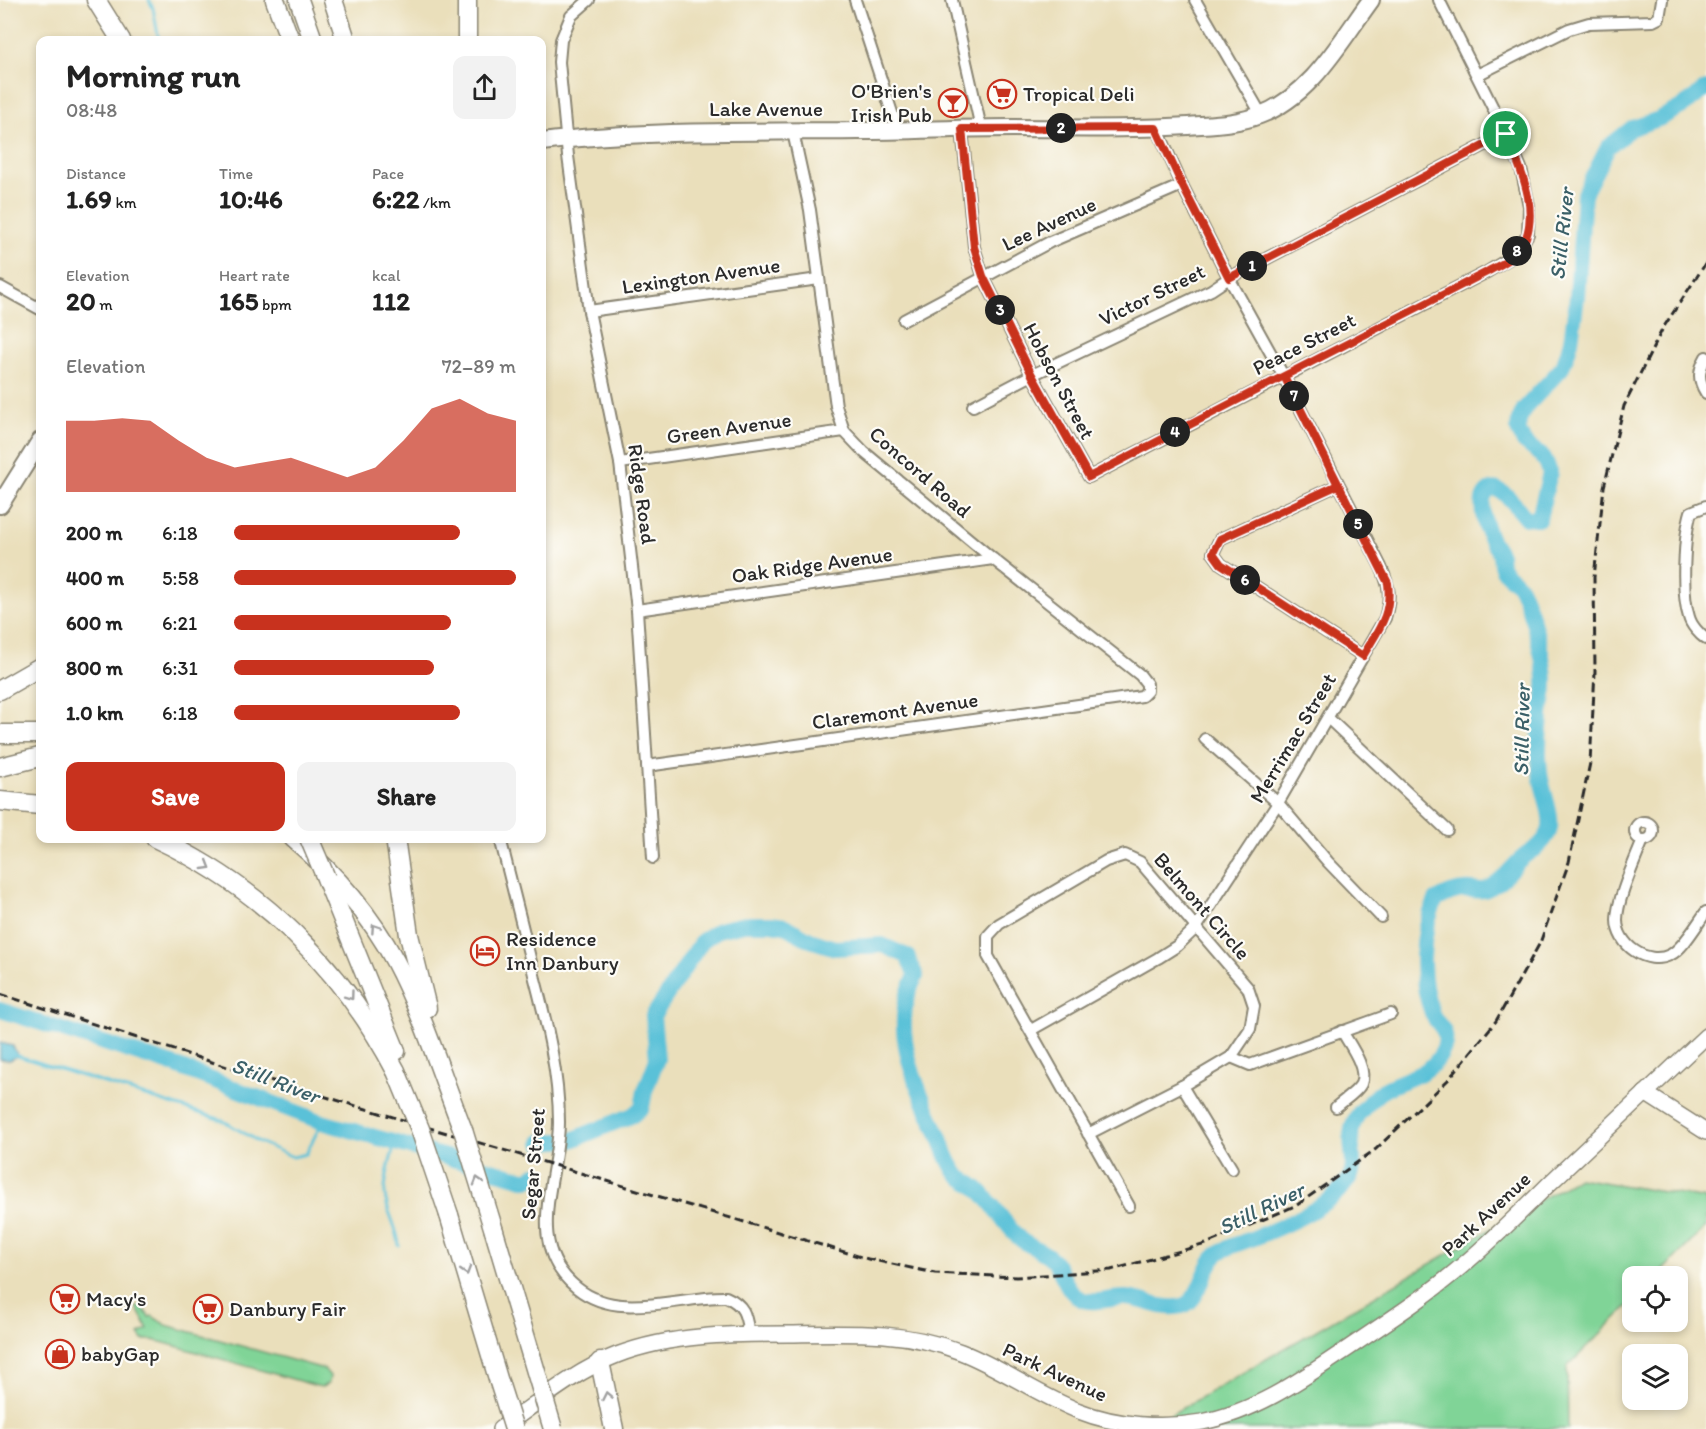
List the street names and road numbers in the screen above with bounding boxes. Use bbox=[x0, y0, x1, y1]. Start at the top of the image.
street label: Lake Avenue bbox=[709, 96, 823, 121]
street label: Lee Avenue bbox=[998, 191, 1100, 256]
street label: Lexington Avenue bbox=[620, 252, 782, 299]
street label: Victor Street bbox=[1095, 258, 1209, 331]
street label: Peace Street bbox=[1248, 307, 1360, 380]
street label: Hobson Street bbox=[1018, 318, 1101, 443]
street label: Green Avenue bbox=[665, 406, 793, 449]
street label: Concord Road bbox=[864, 421, 976, 523]
street label: Ridge Road bbox=[623, 442, 662, 546]
street label: Oak Ridge Avenue bbox=[730, 541, 894, 588]
street label: Merrimac Street bbox=[1244, 668, 1341, 807]
street label: Claremont Avenue bbox=[810, 686, 980, 735]
street label: Belmont Circle bbox=[1149, 847, 1256, 965]
street label: Segar Street bbox=[515, 1107, 550, 1221]
street label: Park Avenue bbox=[1436, 1166, 1535, 1261]
street label: Park Avenue bbox=[999, 1336, 1112, 1407]

